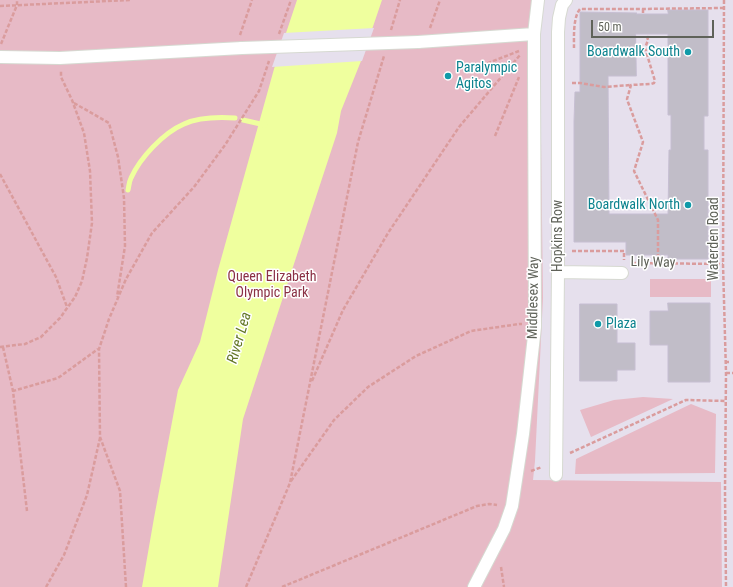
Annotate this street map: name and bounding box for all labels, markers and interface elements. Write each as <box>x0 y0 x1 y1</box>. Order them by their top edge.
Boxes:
scale bar <box>593 12 716 38</box>
text: 50 m <box>598 20 622 34</box>
place label: Boardwalk South <box>587 44 680 60</box>
marker: Boardwalk South <box>683 47 693 57</box>
place label: Paralympic Agitos <box>456 60 517 92</box>
marker: Paralympic Agitos <box>443 71 453 81</box>
place label: Boardwalk North <box>588 197 680 213</box>
street label: Waterden Road <box>706 197 722 281</box>
street label: Hopkins Row <box>550 200 566 272</box>
marker: Boardwalk North <box>683 200 693 210</box>
street label: Lily Way <box>630 254 676 272</box>
street label: Middlesex Way <box>525 257 543 339</box>
park label: Queen Elizabeth Olympic Park <box>228 269 316 302</box>
water label: River Lea <box>224 310 256 366</box>
place label: Plaza <box>606 316 637 332</box>
marker: Plaza <box>593 319 603 329</box>

